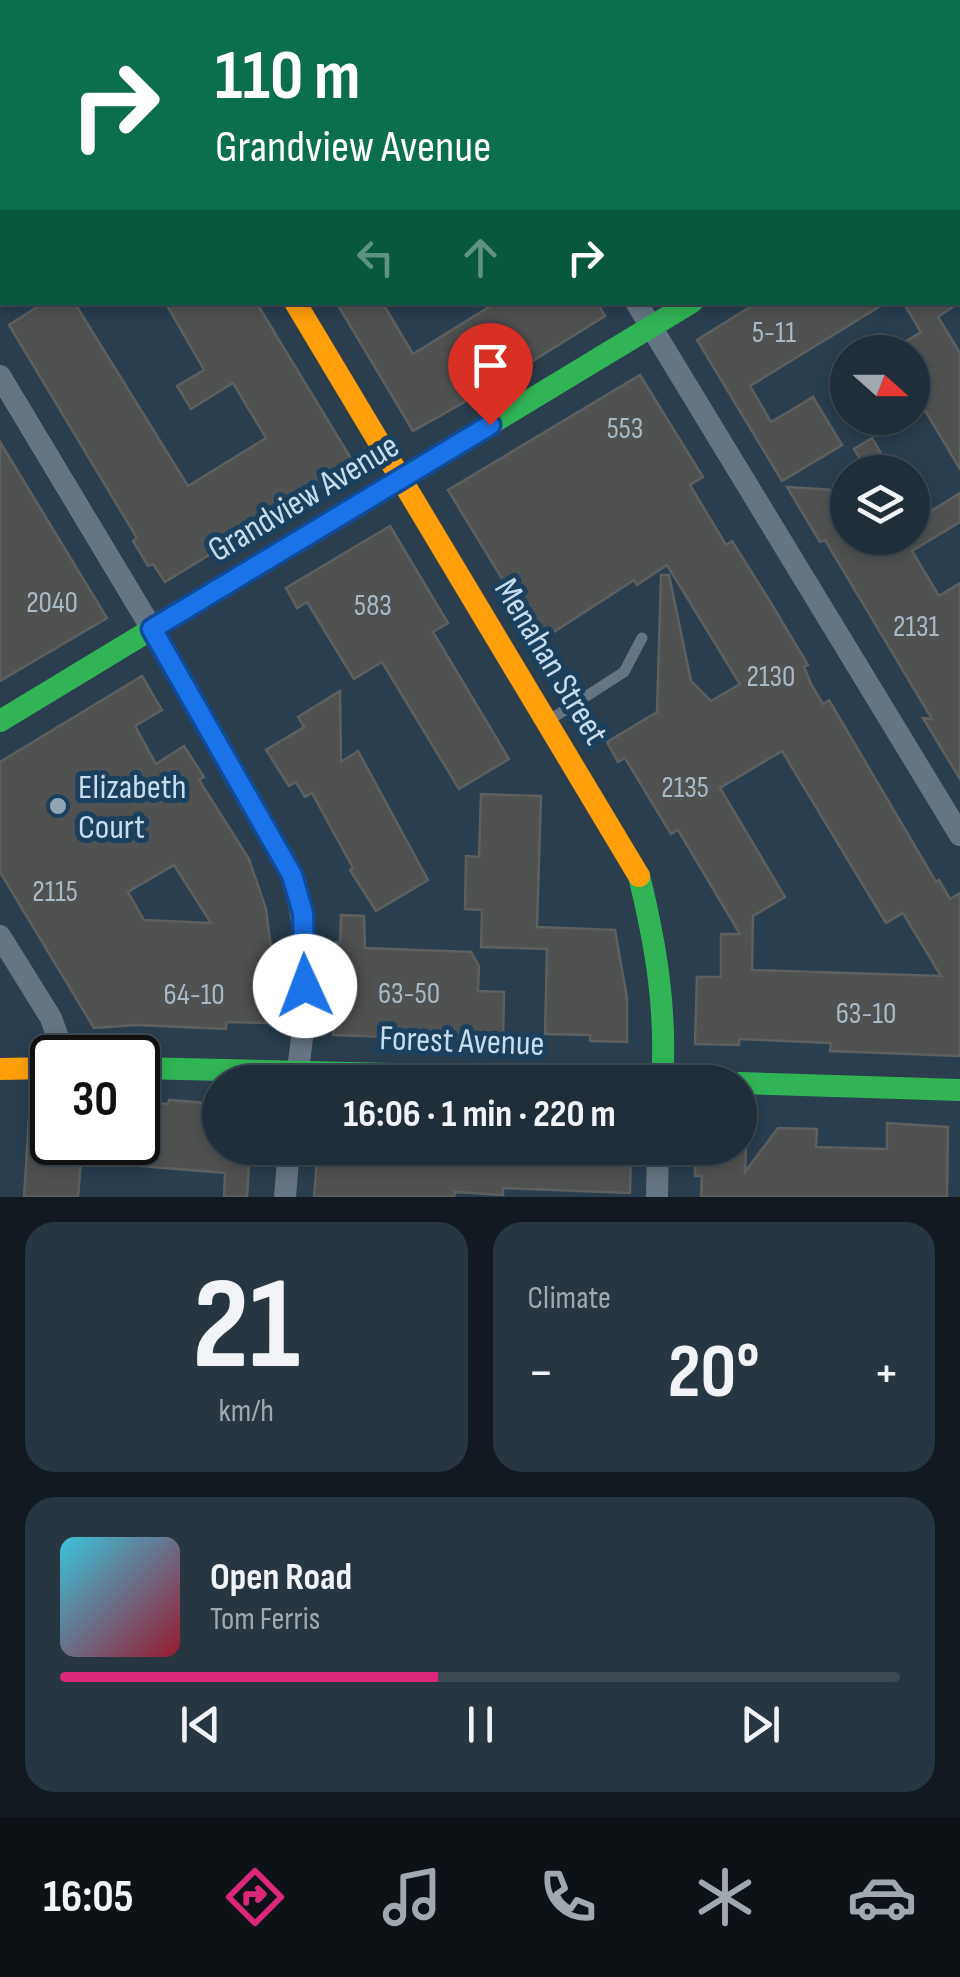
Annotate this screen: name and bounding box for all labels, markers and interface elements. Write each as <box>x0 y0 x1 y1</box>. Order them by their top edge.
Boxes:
text: 110 m <box>215 35 361 119</box>
icon: right <box>50 40 180 170</box>
text: Grandview Avenue <box>215 120 491 175</box>
icon: left <box>348 230 403 285</box>
icon: ahead <box>453 230 508 285</box>
icon: right <box>558 230 613 285</box>
house number: 5-11 <box>752 315 797 351</box>
pin <box>448 323 533 426</box>
north arrow <box>830 335 930 435</box>
map controls <box>830 335 930 555</box>
icon: arrive <box>463 338 518 393</box>
house number: 553 <box>607 411 643 447</box>
street label: Grandview Avenue <box>201 425 407 572</box>
button: layers <box>830 455 930 555</box>
street label: Menahan Street <box>484 571 617 753</box>
house number: 2040 <box>26 585 78 621</box>
house number: 583 <box>354 588 392 624</box>
house number: 2131 <box>893 609 940 645</box>
house number: 2130 <box>747 659 795 695</box>
place label: Elizabeth Court <box>78 766 186 849</box>
house number: 2135 <box>661 770 709 806</box>
marker: Elizabeth Court <box>47 795 69 817</box>
house number: 2115 <box>32 874 78 910</box>
position arrow <box>253 934 357 1038</box>
house number: 63-50 <box>378 976 440 1012</box>
house number: 64-10 <box>163 977 225 1013</box>
house number: 63-10 <box>836 996 896 1032</box>
street label: Forest Avenue <box>379 1017 545 1066</box>
speed limit sign: 30 <box>30 1035 160 1165</box>
text: 16:06 · 1 min · 220 m <box>343 1092 616 1137</box>
text: 21 <box>192 1249 300 1405</box>
text: Climate <box>528 1279 611 1318</box>
text: 20° <box>668 1328 760 1419</box>
text: − <box>528 1340 554 1407</box>
text: + <box>873 1340 900 1407</box>
text: km/h <box>219 1392 274 1431</box>
text: Open Road <box>210 1555 352 1600</box>
text: Tom Ferris <box>210 1600 320 1639</box>
icon: previous <box>173 1697 228 1752</box>
icon: pause <box>453 1697 508 1752</box>
icon: next <box>733 1697 788 1752</box>
icon: directions <box>220 1862 290 1932</box>
icon: music <box>377 1862 447 1932</box>
icon: phone <box>533 1862 603 1932</box>
icon: climate <box>690 1862 760 1932</box>
icon: car <box>847 1862 917 1932</box>
text: 16:05 <box>43 1870 133 1925</box>

